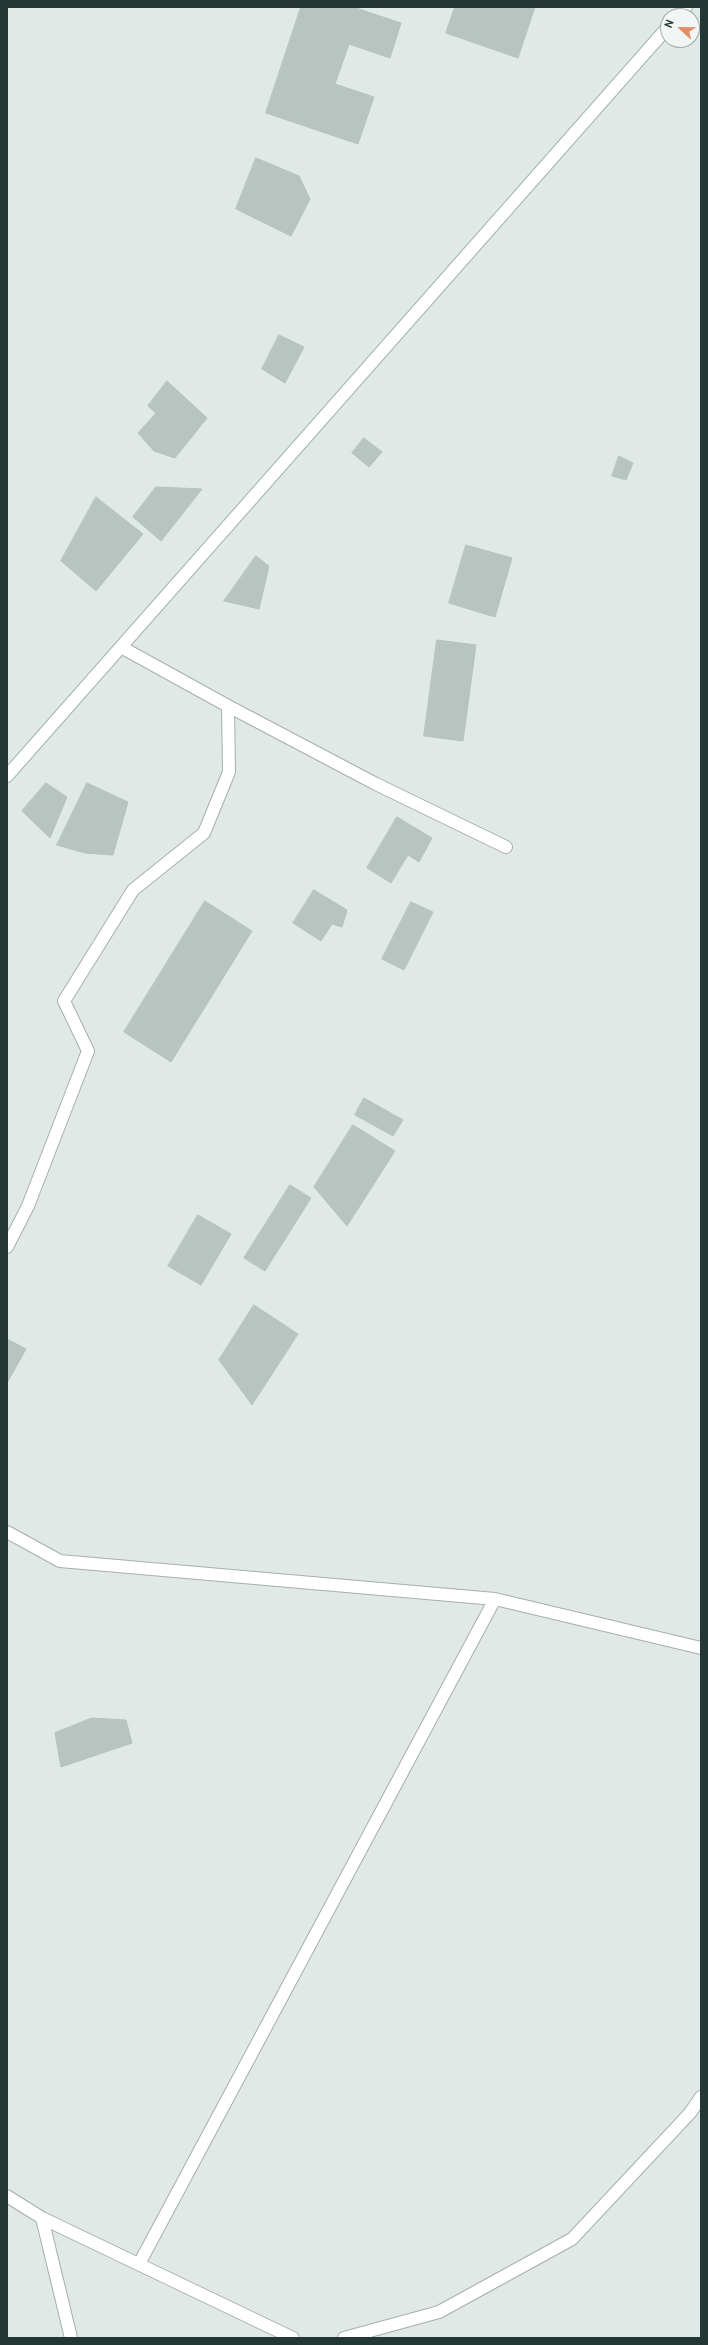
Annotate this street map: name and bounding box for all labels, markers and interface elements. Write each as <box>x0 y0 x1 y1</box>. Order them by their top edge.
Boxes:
north arrow <box>660 8 700 48</box>
text: N <box>662 18 678 30</box>

